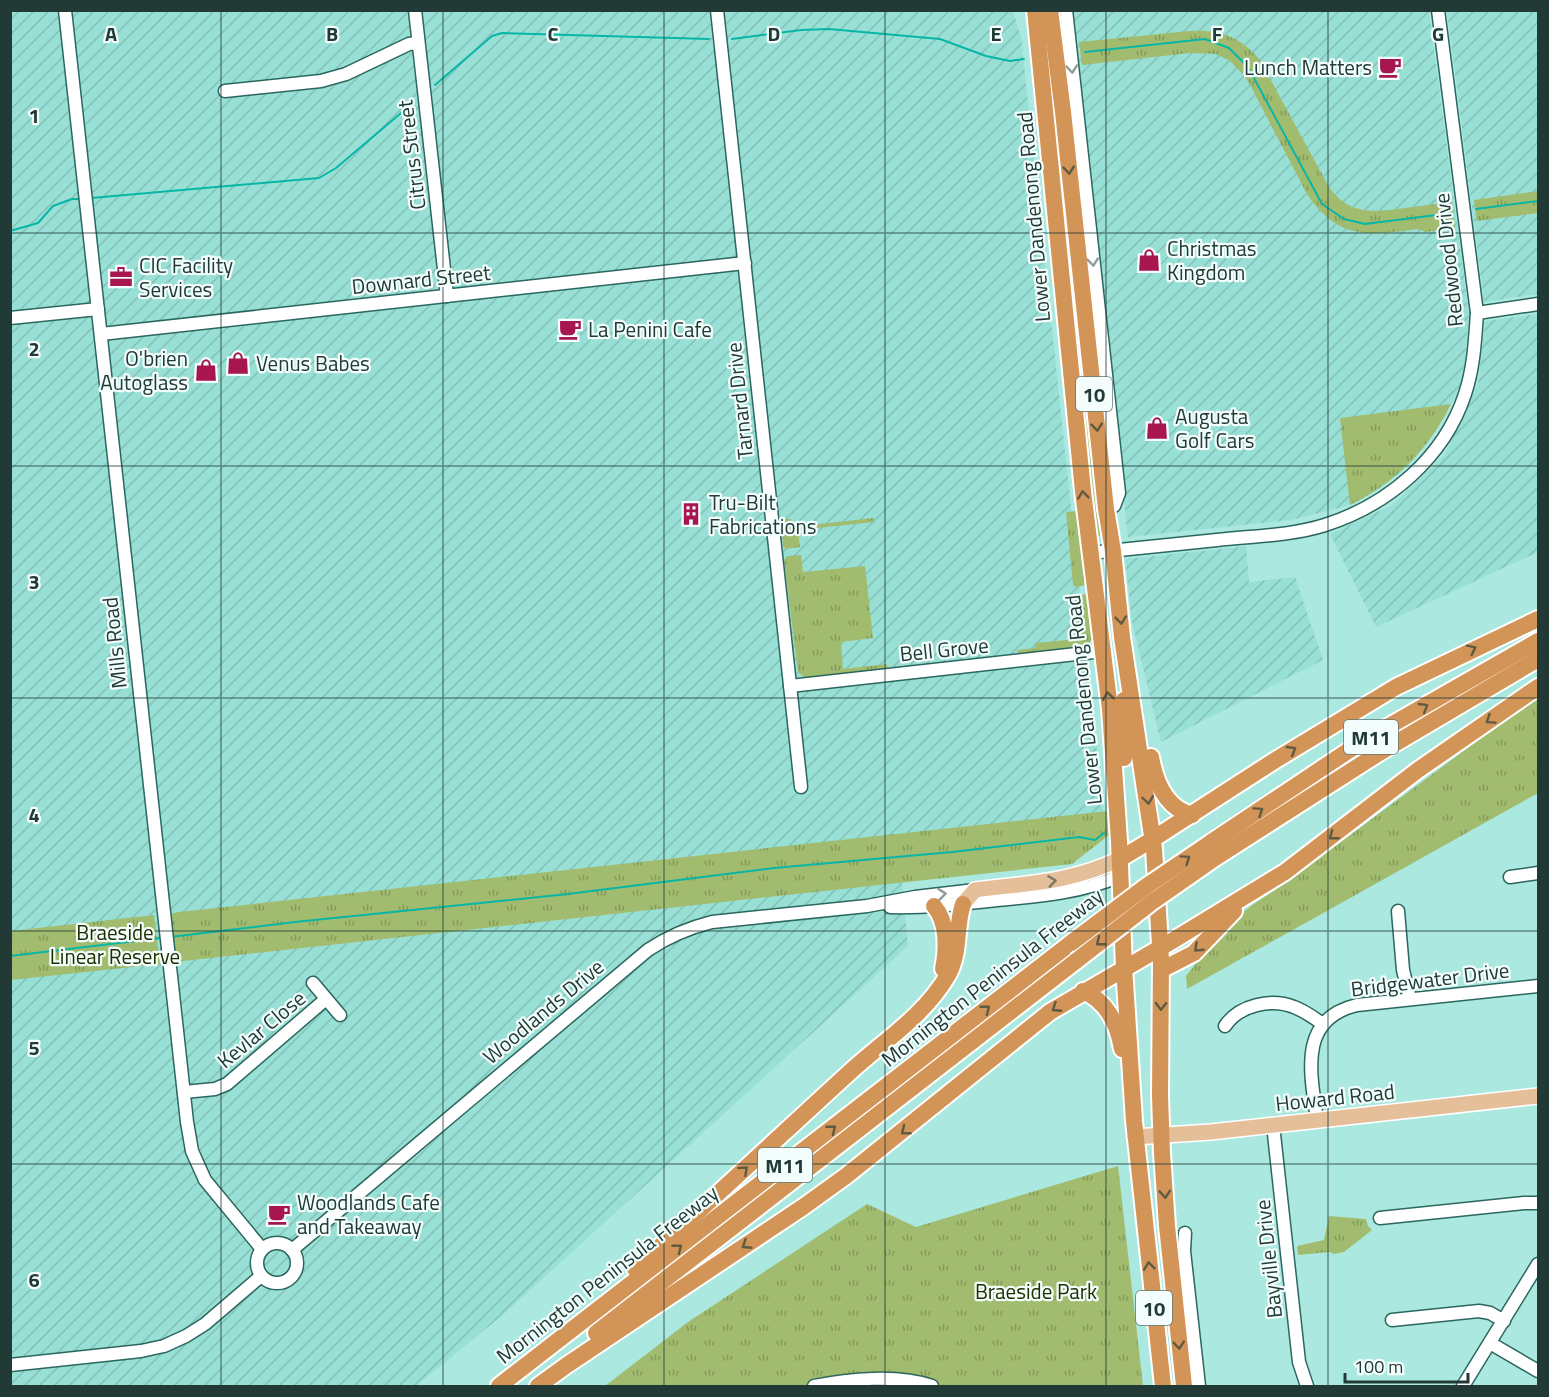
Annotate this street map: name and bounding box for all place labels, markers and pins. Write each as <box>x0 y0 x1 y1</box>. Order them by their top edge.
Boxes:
place label: Lunch Matters <box>1244 51 1372 83</box>
cafe icon: Lunch Matters <box>1377 54 1403 80</box>
place label: Christmas Kingdom <box>1167 232 1257 288</box>
shop icon: Christmas Kingdom <box>1136 247 1162 273</box>
place label: CIC Facility Services <box>139 249 233 305</box>
office icon: CIC Facility Services <box>108 264 134 290</box>
place label: La Penini Cafe <box>588 313 712 345</box>
cafe icon: La Penini Cafe <box>557 316 583 342</box>
place label: O'brien Autoglass <box>100 342 188 398</box>
place label: Venus Babes <box>256 347 370 379</box>
shop icon: Venus Babes <box>225 350 251 376</box>
shop icon: O'brien Autoglass <box>193 357 219 383</box>
place label: Augusta Golf Cars <box>1175 400 1254 456</box>
shop icon: Augusta Golf Cars <box>1144 415 1170 441</box>
place label: Tru-Bilt Fabrications <box>709 486 817 542</box>
building icon: Tru-Bilt Fabrications <box>678 501 704 527</box>
place label: Woodlands Cafe and Takeaway <box>297 1186 440 1242</box>
cafe icon: Woodlands Cafe and Takeaway <box>266 1201 292 1227</box>

